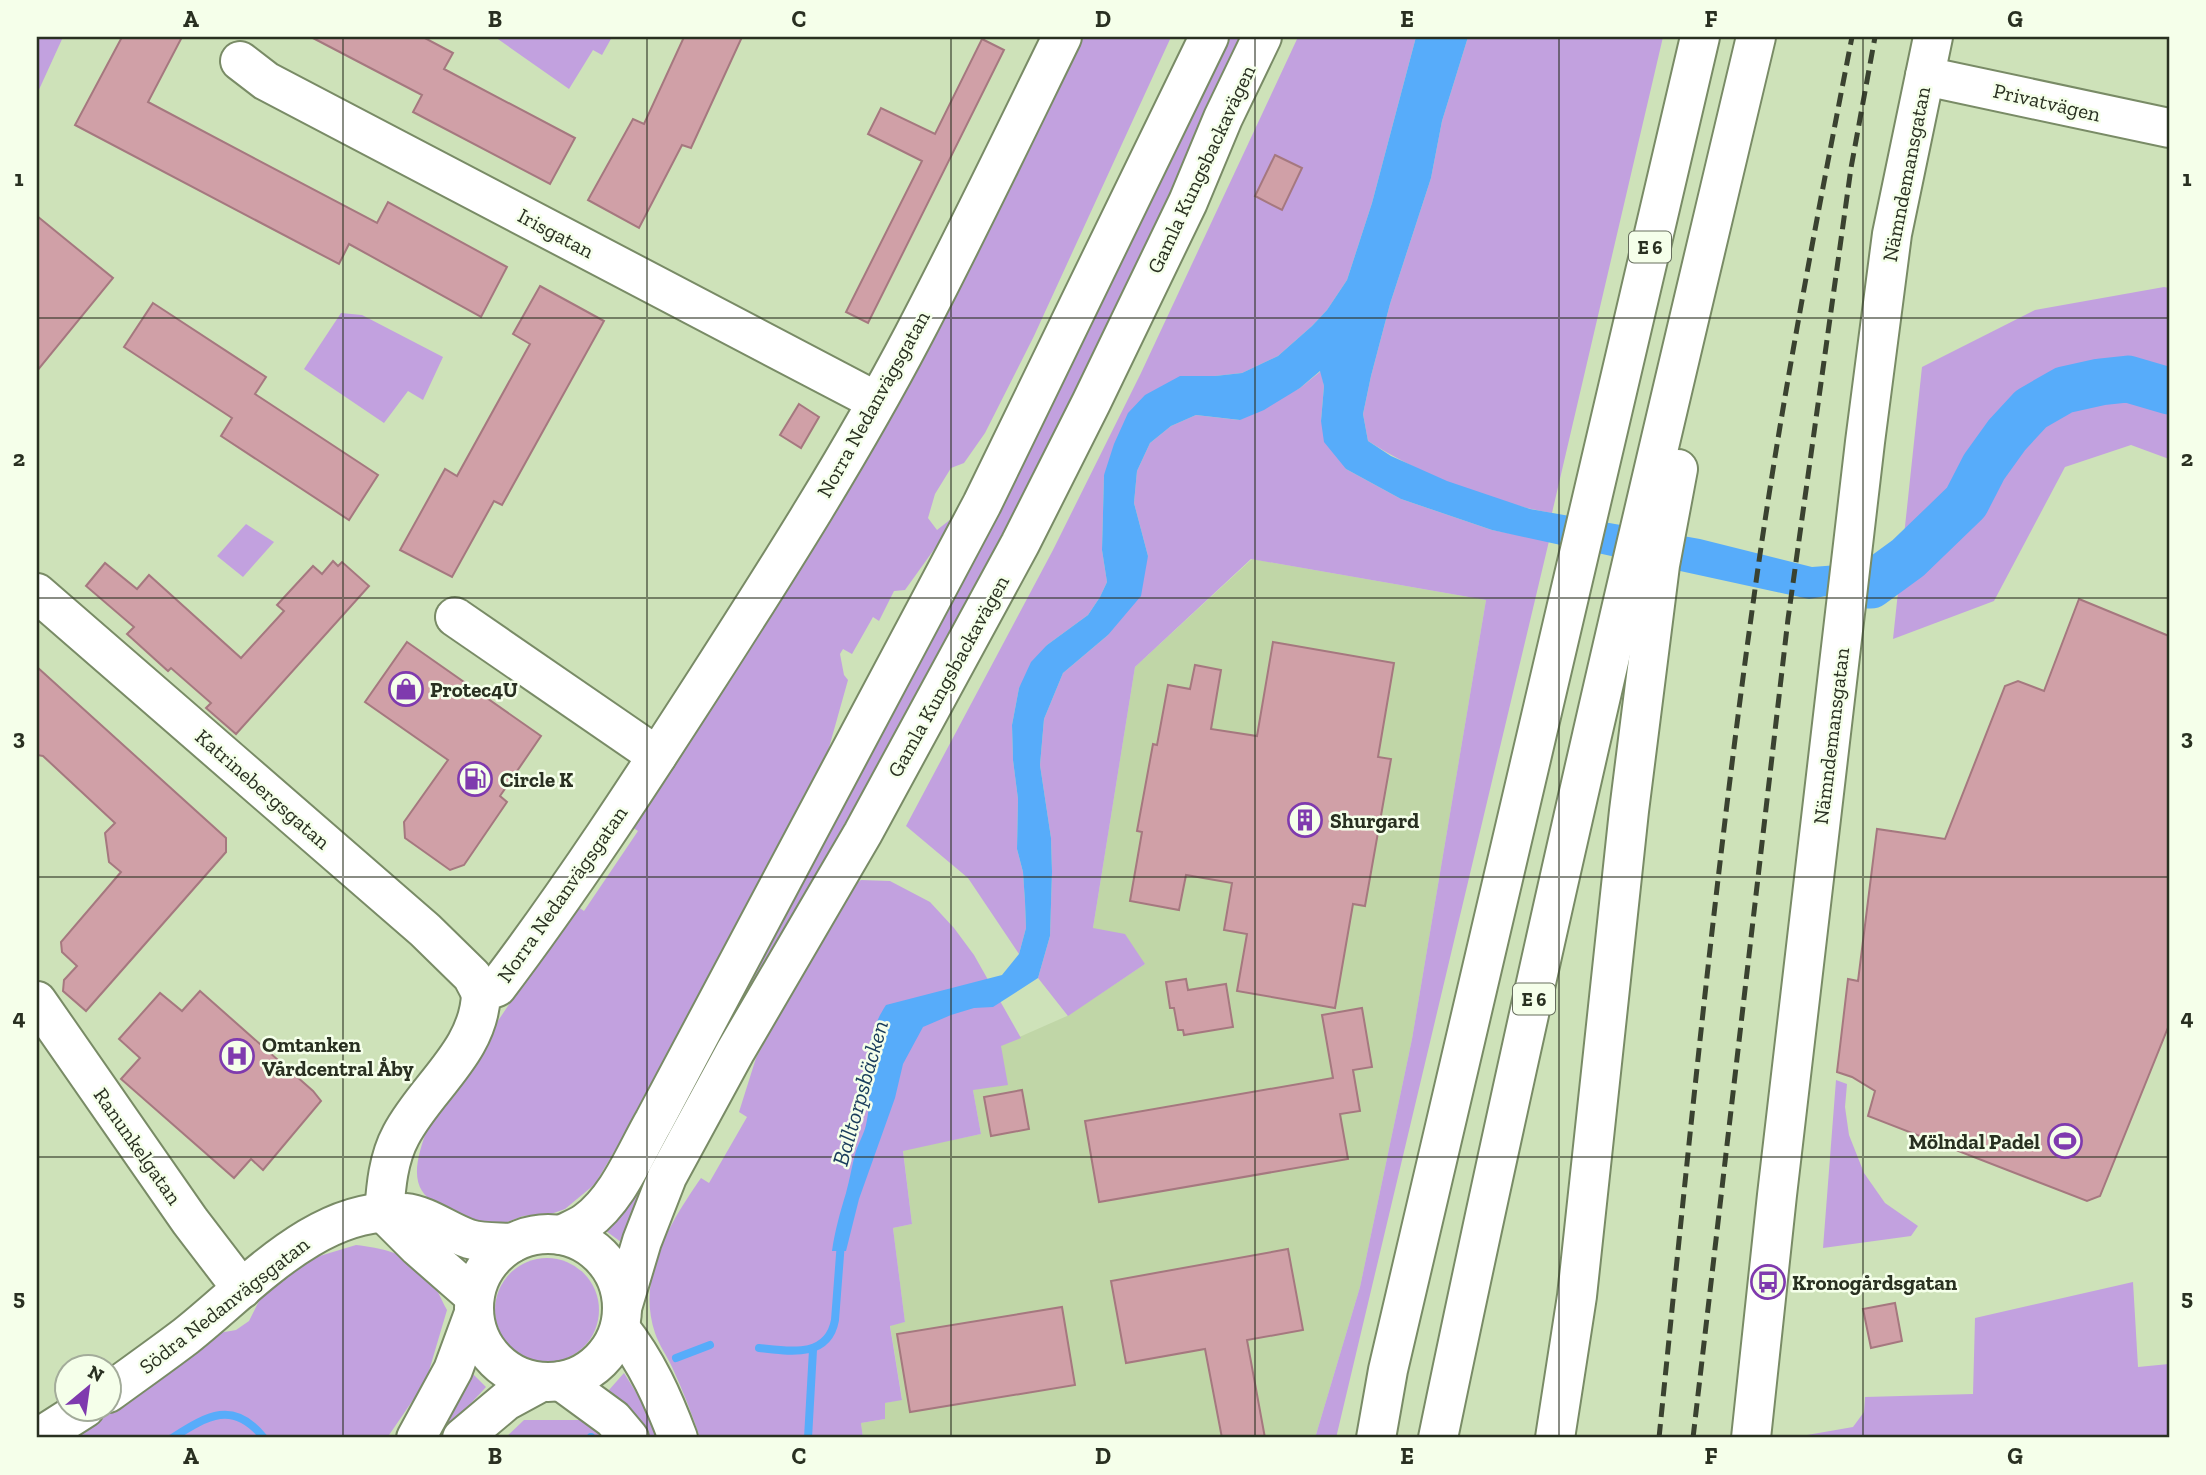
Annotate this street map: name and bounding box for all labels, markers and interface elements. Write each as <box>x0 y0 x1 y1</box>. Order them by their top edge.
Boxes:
text: A <box>183 5 199 33</box>
text: B <box>488 5 502 33</box>
text: C <box>792 5 806 33</box>
text: D <box>1095 5 1111 33</box>
text: E <box>1400 5 1414 33</box>
text: F <box>1704 5 1718 33</box>
text: G <box>2007 5 2023 33</box>
street label: Gamla Kungsbackavägen <box>1142 61 1260 277</box>
street label: Privatvägen <box>1991 78 2103 126</box>
street label: Nämndemansgatan <box>1877 84 1935 264</box>
text: 1 <box>14 164 24 192</box>
text: 1 <box>2182 164 2192 192</box>
street label: Irisgatan <box>514 203 598 263</box>
road number: E 6 <box>1629 232 1671 262</box>
street label: Norra Nedanvägsgatan <box>811 306 935 502</box>
text: 2 <box>13 444 25 472</box>
text: 2 <box>2181 444 2193 472</box>
street label: Gamla Kungsbackavägen <box>882 571 1014 781</box>
street label: Nämndemansgatan <box>1808 646 1854 826</box>
shop icon: Protec4U <box>387 670 425 708</box>
place label: Protec4U <box>430 677 518 702</box>
text: 3 <box>13 723 25 751</box>
text: 3 <box>2181 723 2193 751</box>
street label: Katrinebergsgatan <box>191 724 335 854</box>
fuel station icon: Circle K <box>456 760 494 798</box>
place label: Circle K <box>500 767 573 792</box>
street label: Norra Nedanvägsgatan <box>492 801 632 987</box>
building icon: Shurgard <box>1286 801 1324 839</box>
place label: Shurgard <box>1330 808 1419 833</box>
road number: E 6 <box>1513 984 1555 1015</box>
text: 4 <box>12 1003 26 1031</box>
text: 4 <box>2180 1003 2194 1031</box>
water label: Balltorpsbäcken <box>826 1017 894 1169</box>
place label: Omtanken Vårdcentral Åby <box>262 1032 414 1081</box>
hospital icon: Omtanken Vårdcentral Åby <box>218 1037 256 1075</box>
street label: Ranunkelgatan <box>89 1083 187 1209</box>
sports icon: Mölndal Padel <box>2046 1122 2084 1160</box>
place label: Mölndal Padel <box>1908 1129 2040 1154</box>
street label: Södra Nedanvägsgatan <box>134 1231 314 1379</box>
bus stop icon: Kronogårdsgatan <box>1749 1263 1787 1301</box>
place label: Kronogårdsgatan <box>1792 1270 1958 1295</box>
text: 5 <box>13 1283 25 1311</box>
text: 5 <box>2181 1283 2193 1311</box>
north arrow <box>52 1352 122 1422</box>
text: N <box>84 1360 108 1387</box>
text: A <box>183 1442 199 1470</box>
text: B <box>488 1442 502 1470</box>
text: C <box>792 1442 806 1470</box>
text: D <box>1095 1442 1111 1470</box>
text: E <box>1400 1442 1414 1470</box>
text: F <box>1704 1442 1718 1470</box>
text: G <box>2007 1442 2023 1470</box>

